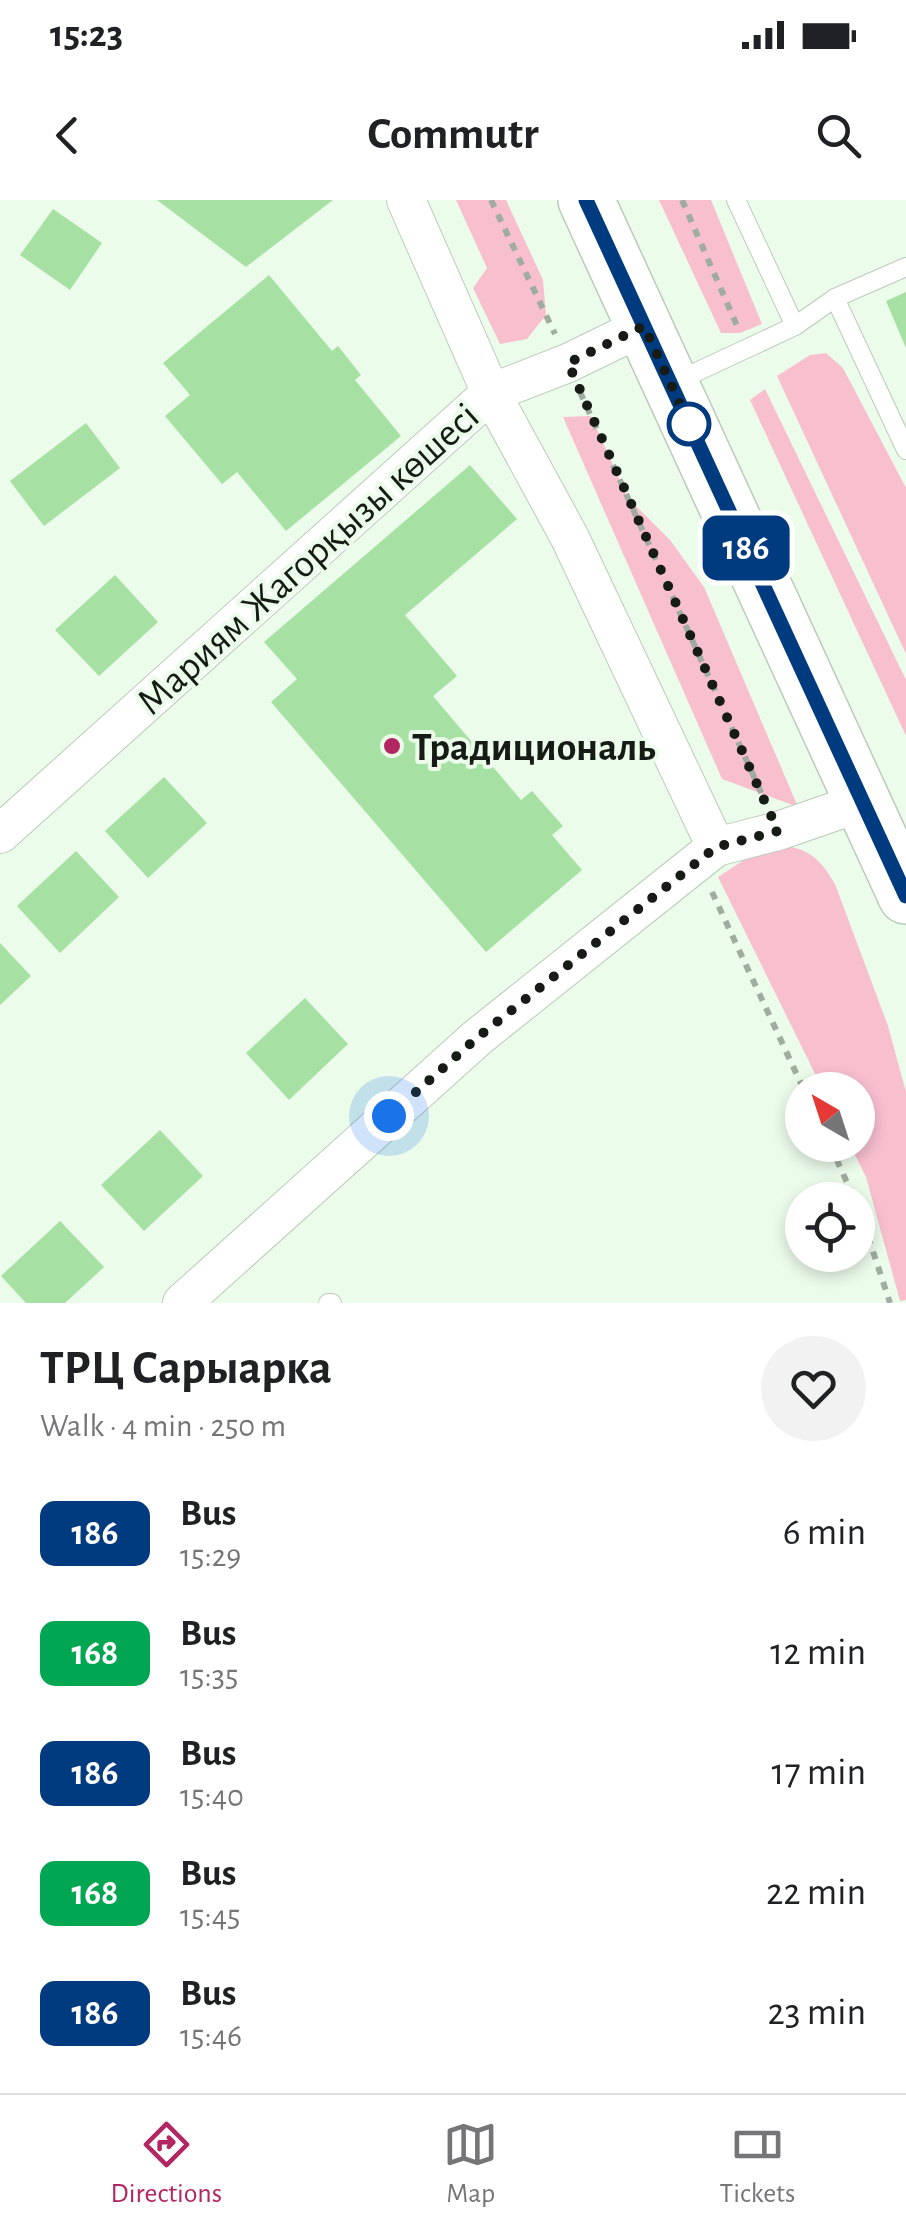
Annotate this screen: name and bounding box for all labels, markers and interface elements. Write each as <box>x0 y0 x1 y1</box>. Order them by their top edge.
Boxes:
text: 15:23 <box>50 16 123 54</box>
icon: back <box>40 108 95 163</box>
icon: search <box>811 108 866 163</box>
text: Commutr <box>367 112 539 157</box>
street label: Мариям Жагорқызы көшесі <box>130 396 487 723</box>
unlabelled marker <box>668 403 710 445</box>
line badge: 186 <box>688 516 804 580</box>
text: 186 <box>723 531 769 566</box>
place label: Традициональ <box>412 728 656 768</box>
marker: Традициональ <box>381 735 403 757</box>
north arrow <box>785 1072 875 1162</box>
map controls <box>785 1072 875 1272</box>
your location <box>364 1091 414 1141</box>
button: locate <box>785 1182 875 1272</box>
button: heart <box>761 1336 866 1441</box>
text: ТРЦ Сарыарка <box>40 1345 332 1393</box>
text: Walk · 4 min · 250 m <box>40 1410 286 1442</box>
text: Bus <box>180 1495 236 1533</box>
text: 6 min <box>783 1514 866 1552</box>
text: 186 <box>72 1516 118 1551</box>
text: 15:29 <box>180 1540 241 1572</box>
text: Bus <box>180 1615 236 1653</box>
text: 12 min <box>770 1634 866 1672</box>
text: 168 <box>72 1636 118 1671</box>
text: 15:35 <box>180 1660 238 1692</box>
text: Bus <box>180 1735 236 1773</box>
text: 17 min <box>772 1754 866 1792</box>
text: 186 <box>72 1756 118 1791</box>
text: 15:40 <box>180 1780 244 1812</box>
text: Bus <box>180 1855 236 1893</box>
text: 22 min <box>766 1874 866 1912</box>
text: 168 <box>72 1876 118 1911</box>
text: 15:45 <box>180 1900 240 1932</box>
text: Bus <box>180 1975 236 2013</box>
text: 23 min <box>768 1994 866 2032</box>
text: 186 <box>72 1996 118 2031</box>
text: 15:46 <box>180 2020 242 2052</box>
tab: Directions <box>111 2117 222 2211</box>
tab: Map <box>443 2117 498 2211</box>
tab: Tickets <box>720 2117 795 2211</box>

